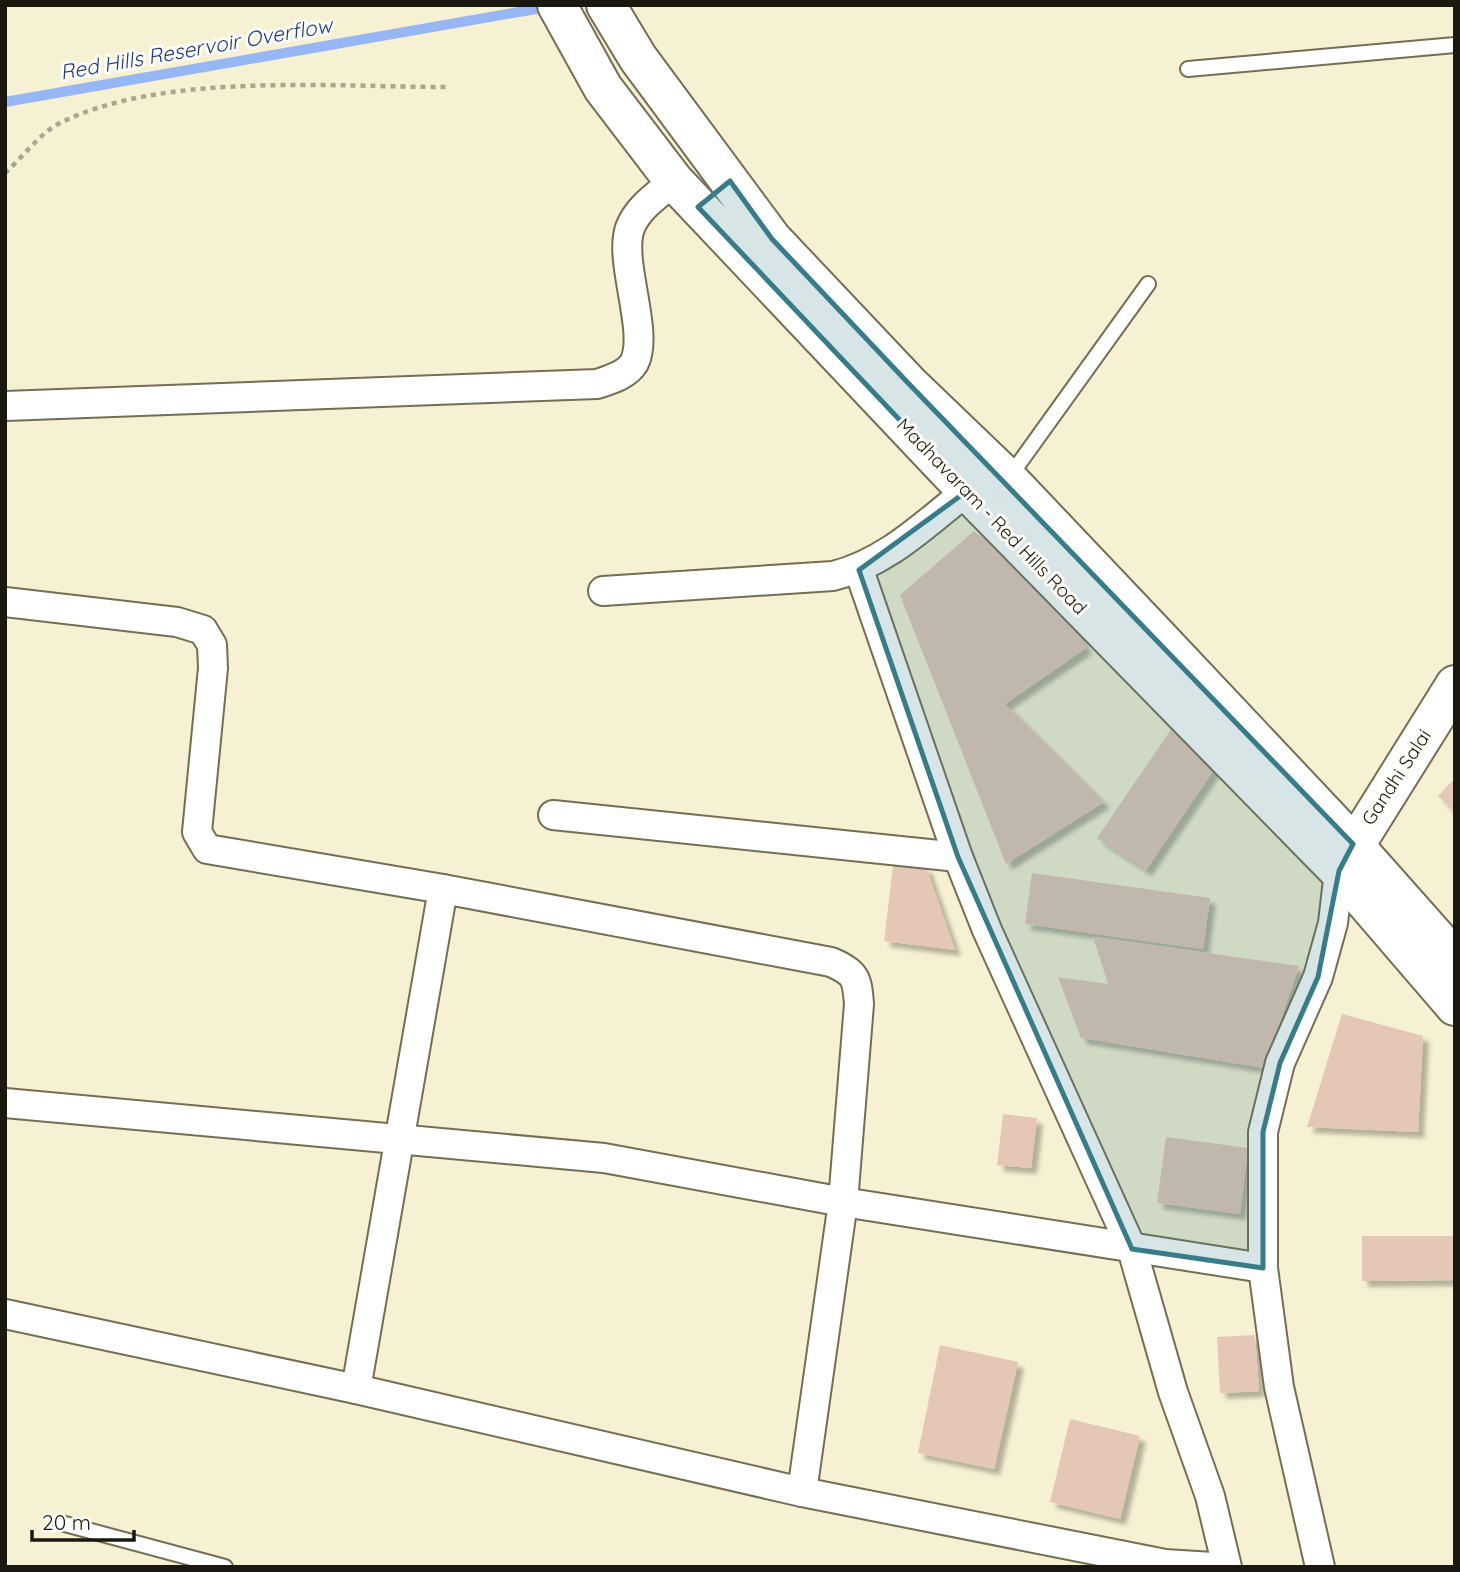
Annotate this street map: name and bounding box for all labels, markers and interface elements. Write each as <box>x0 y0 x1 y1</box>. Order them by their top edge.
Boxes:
water label: Red Hills Reservoir Overflow <box>58 11 336 85</box>
street label: Madhavaram - Red Hills Road <box>892 413 1092 619</box>
street label: Gandhi Salai <box>1356 724 1436 830</box>
scale bar <box>32 1498 133 1542</box>
text: 20 m <box>42 1509 91 1535</box>

